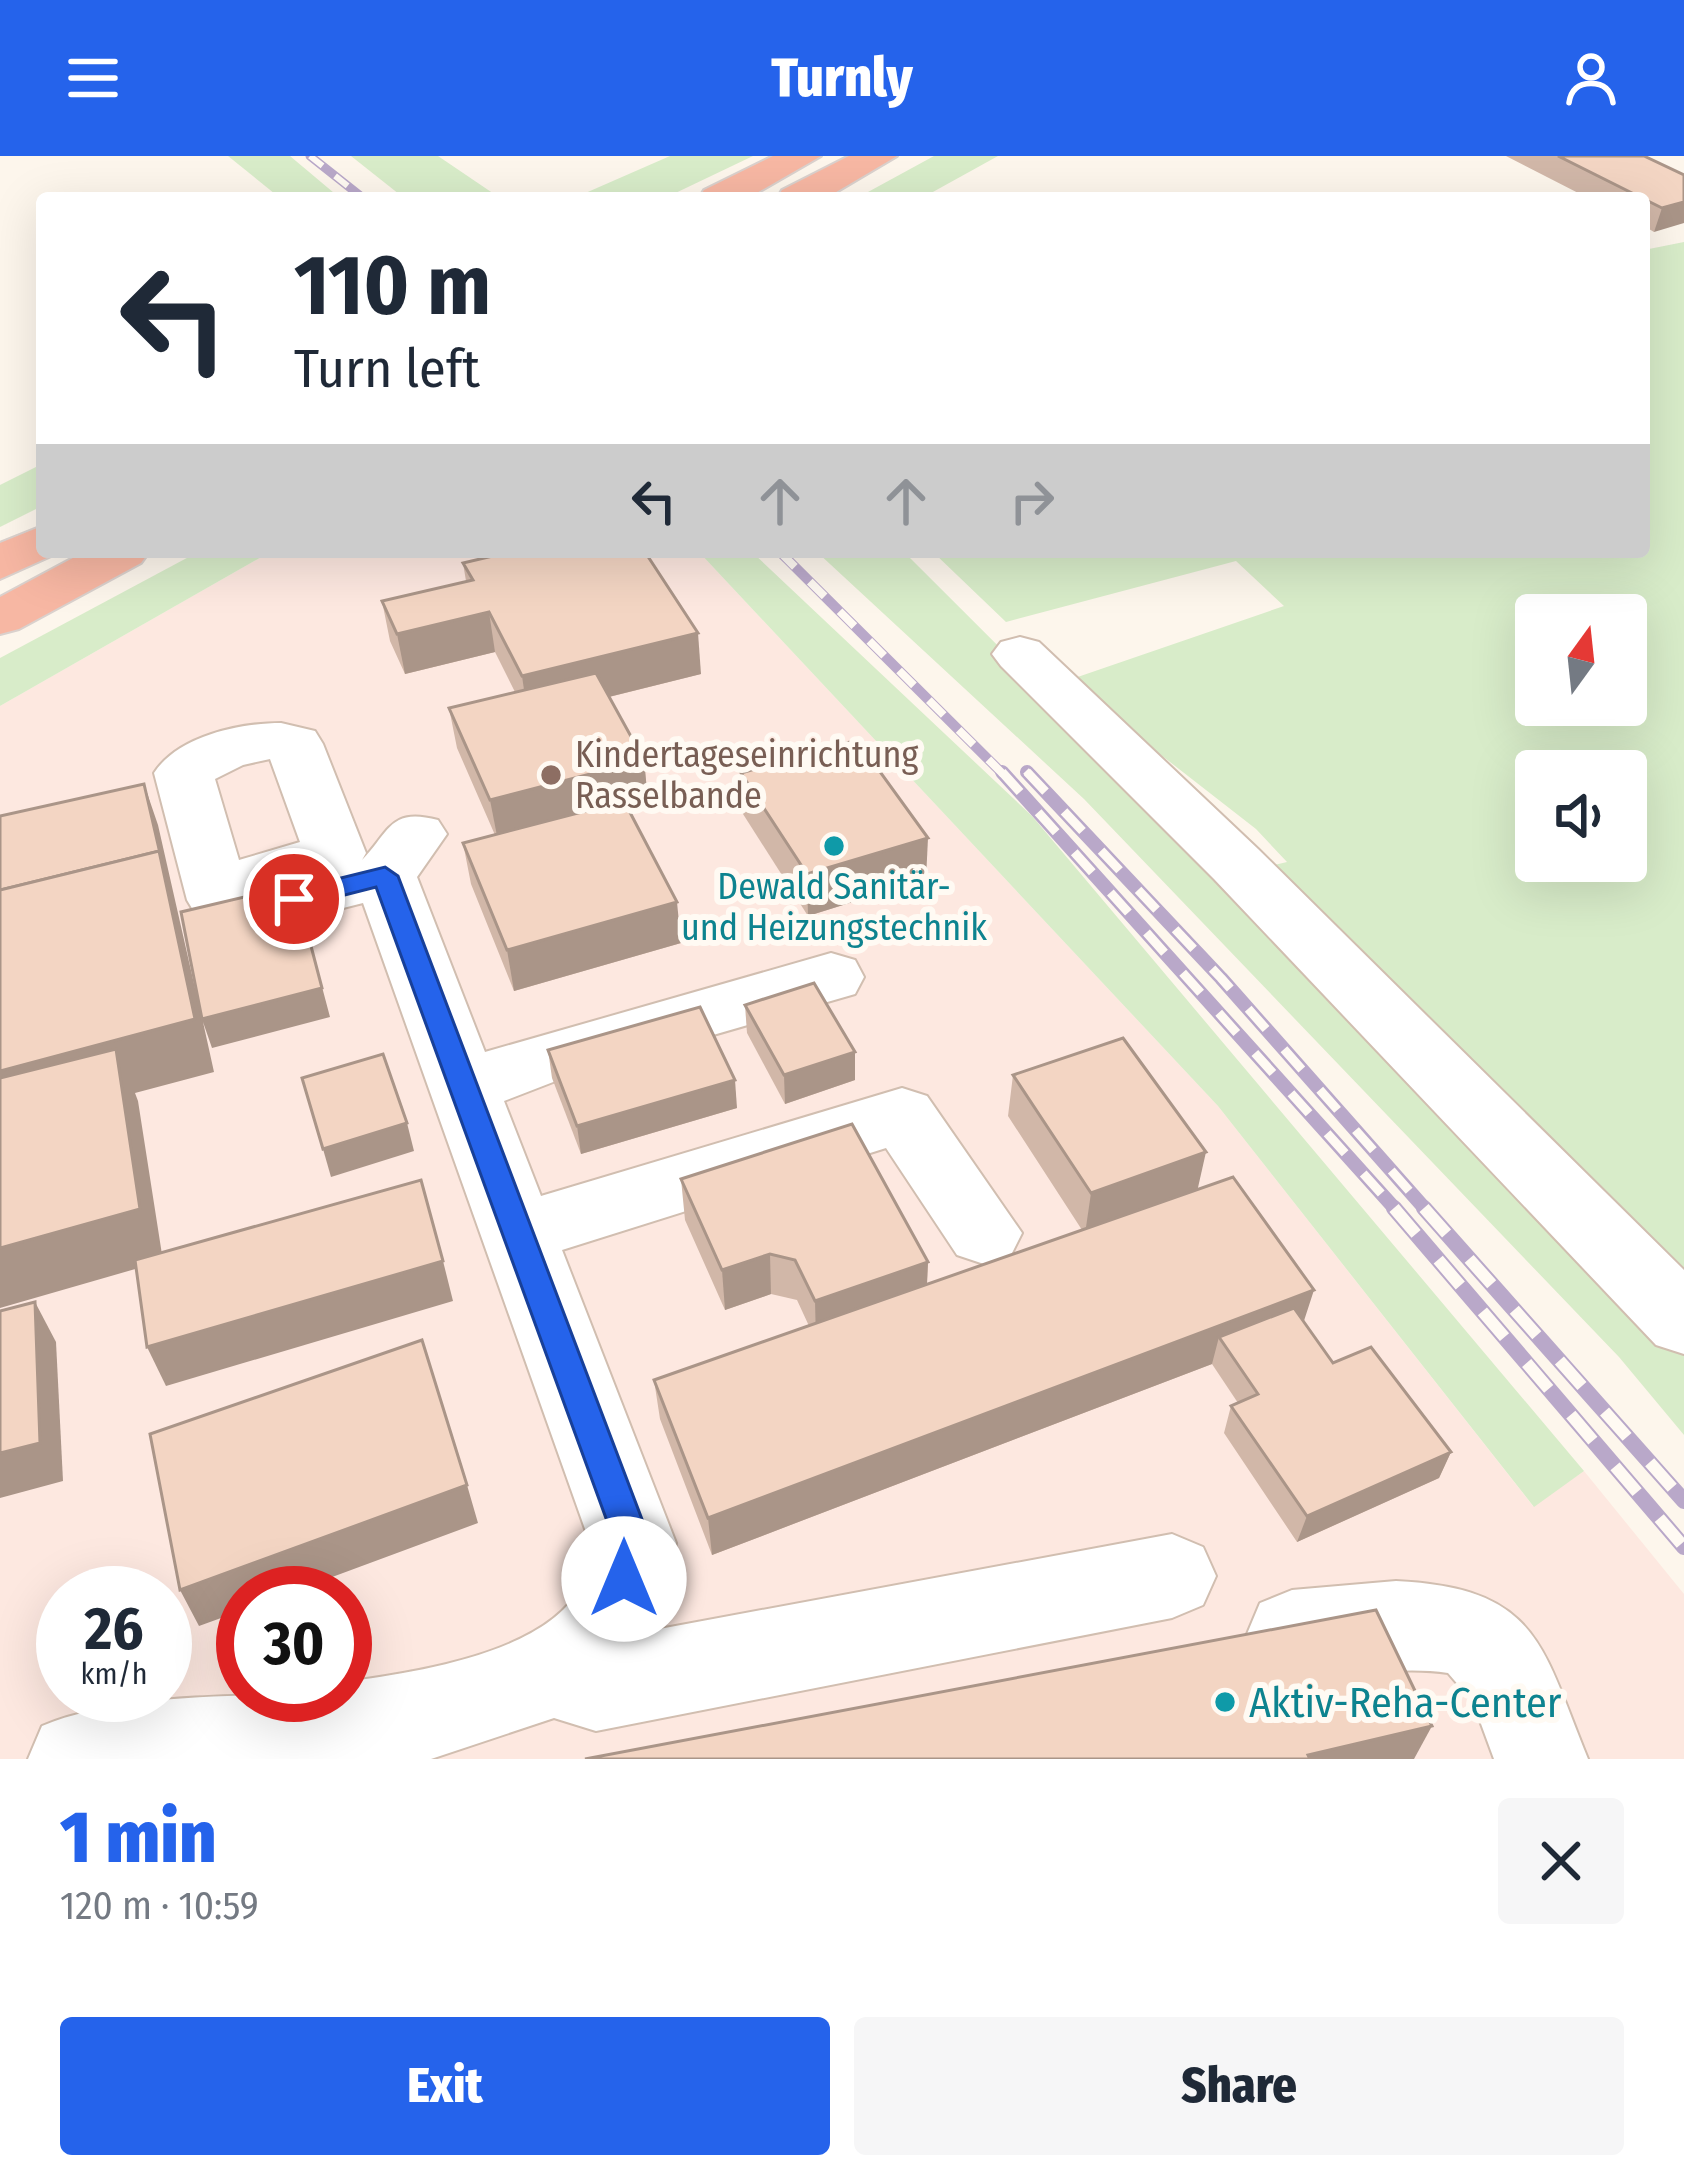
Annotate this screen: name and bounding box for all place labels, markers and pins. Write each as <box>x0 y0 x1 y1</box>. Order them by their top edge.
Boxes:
place label: Kindertageseinrichtung Rasselbande <box>575 733 918 818</box>
marker: Kindertageseinrichtung Rasselbande <box>538 762 564 788</box>
marker: Dewald Sanitär- und Heizungstechnik <box>821 833 847 859</box>
pin <box>243 848 345 950</box>
place label: Dewald Sanitär- und Heizungstechnik <box>681 865 987 950</box>
place label: Aktiv-Reha-Center <box>1249 1678 1562 1728</box>
marker: Aktiv-Reha-Center <box>1212 1689 1238 1715</box>

